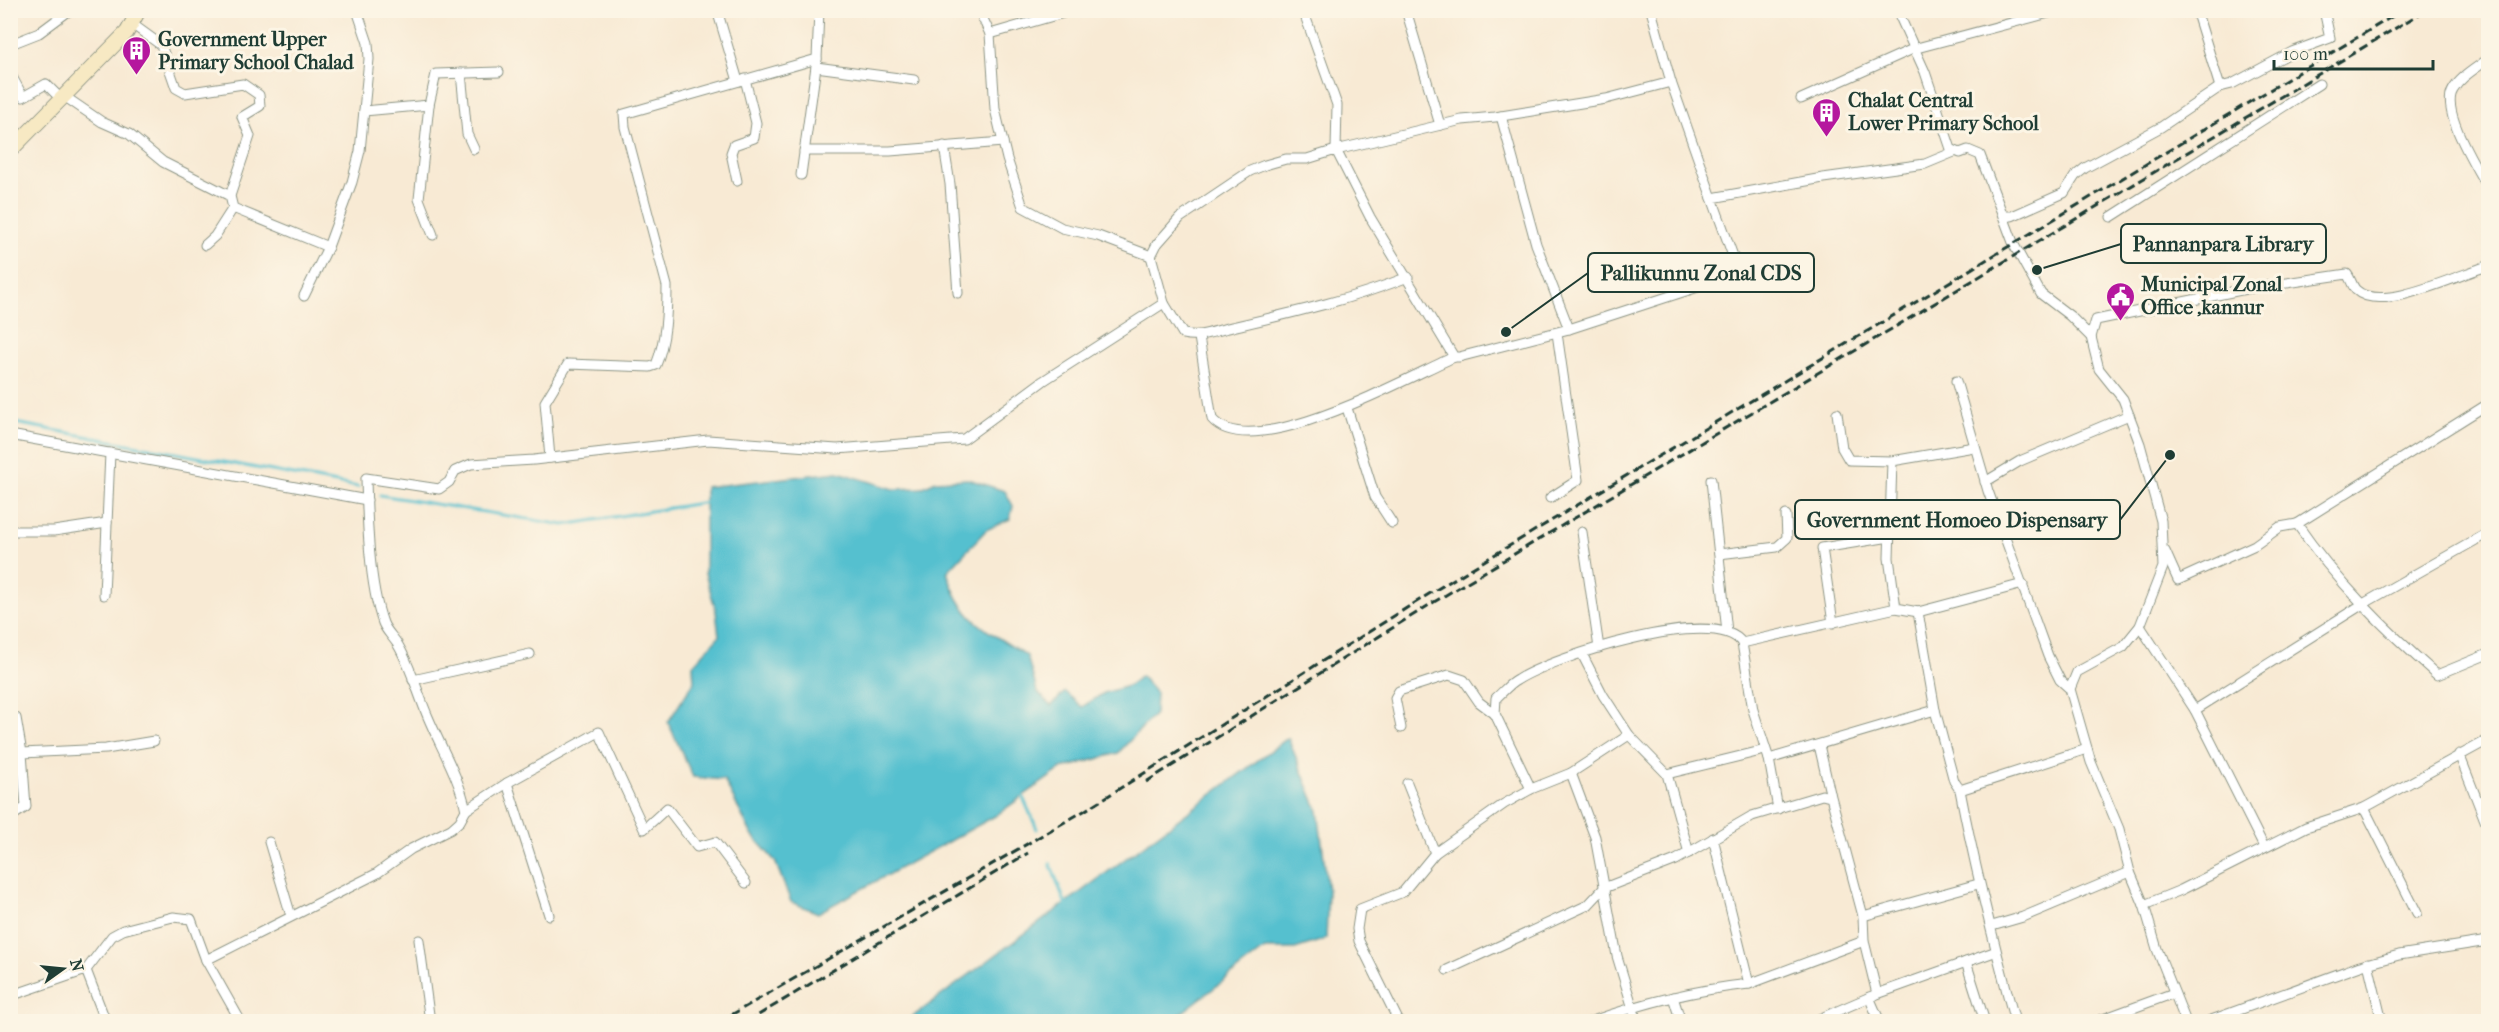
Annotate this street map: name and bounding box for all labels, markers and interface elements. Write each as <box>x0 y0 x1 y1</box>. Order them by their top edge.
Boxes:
place label: Government Upper Primary School Chalad <box>158 28 355 74</box>
scale bar <box>2274 33 2433 71</box>
building icon: Government Upper Primary School Chalad <box>121 34 153 76</box>
text: 100 m <box>2283 44 2328 65</box>
place label: Chalat Central Lower Primary School <box>1848 89 2039 135</box>
building icon: Chalat Central Lower Primary School <box>1811 96 1843 138</box>
callout: Pannanpara Library <box>2121 224 2326 263</box>
text: Pannanpara Library <box>2132 232 2315 256</box>
callout: Pallikunnu Zonal CDS <box>1588 253 1814 292</box>
text: Pallikunnu Zonal CDS <box>1600 261 1802 285</box>
place label: Municipal Zonal Office ,kannur <box>2140 273 2283 319</box>
public building icon: Municipal Zonal Office ,kannur <box>2104 280 2136 322</box>
callout: Government Homoeo Dispensary <box>1795 500 2120 539</box>
text: Government Homoeo Dispensary <box>1807 508 2109 532</box>
north arrow <box>33 939 93 999</box>
text: N <box>66 957 88 974</box>

